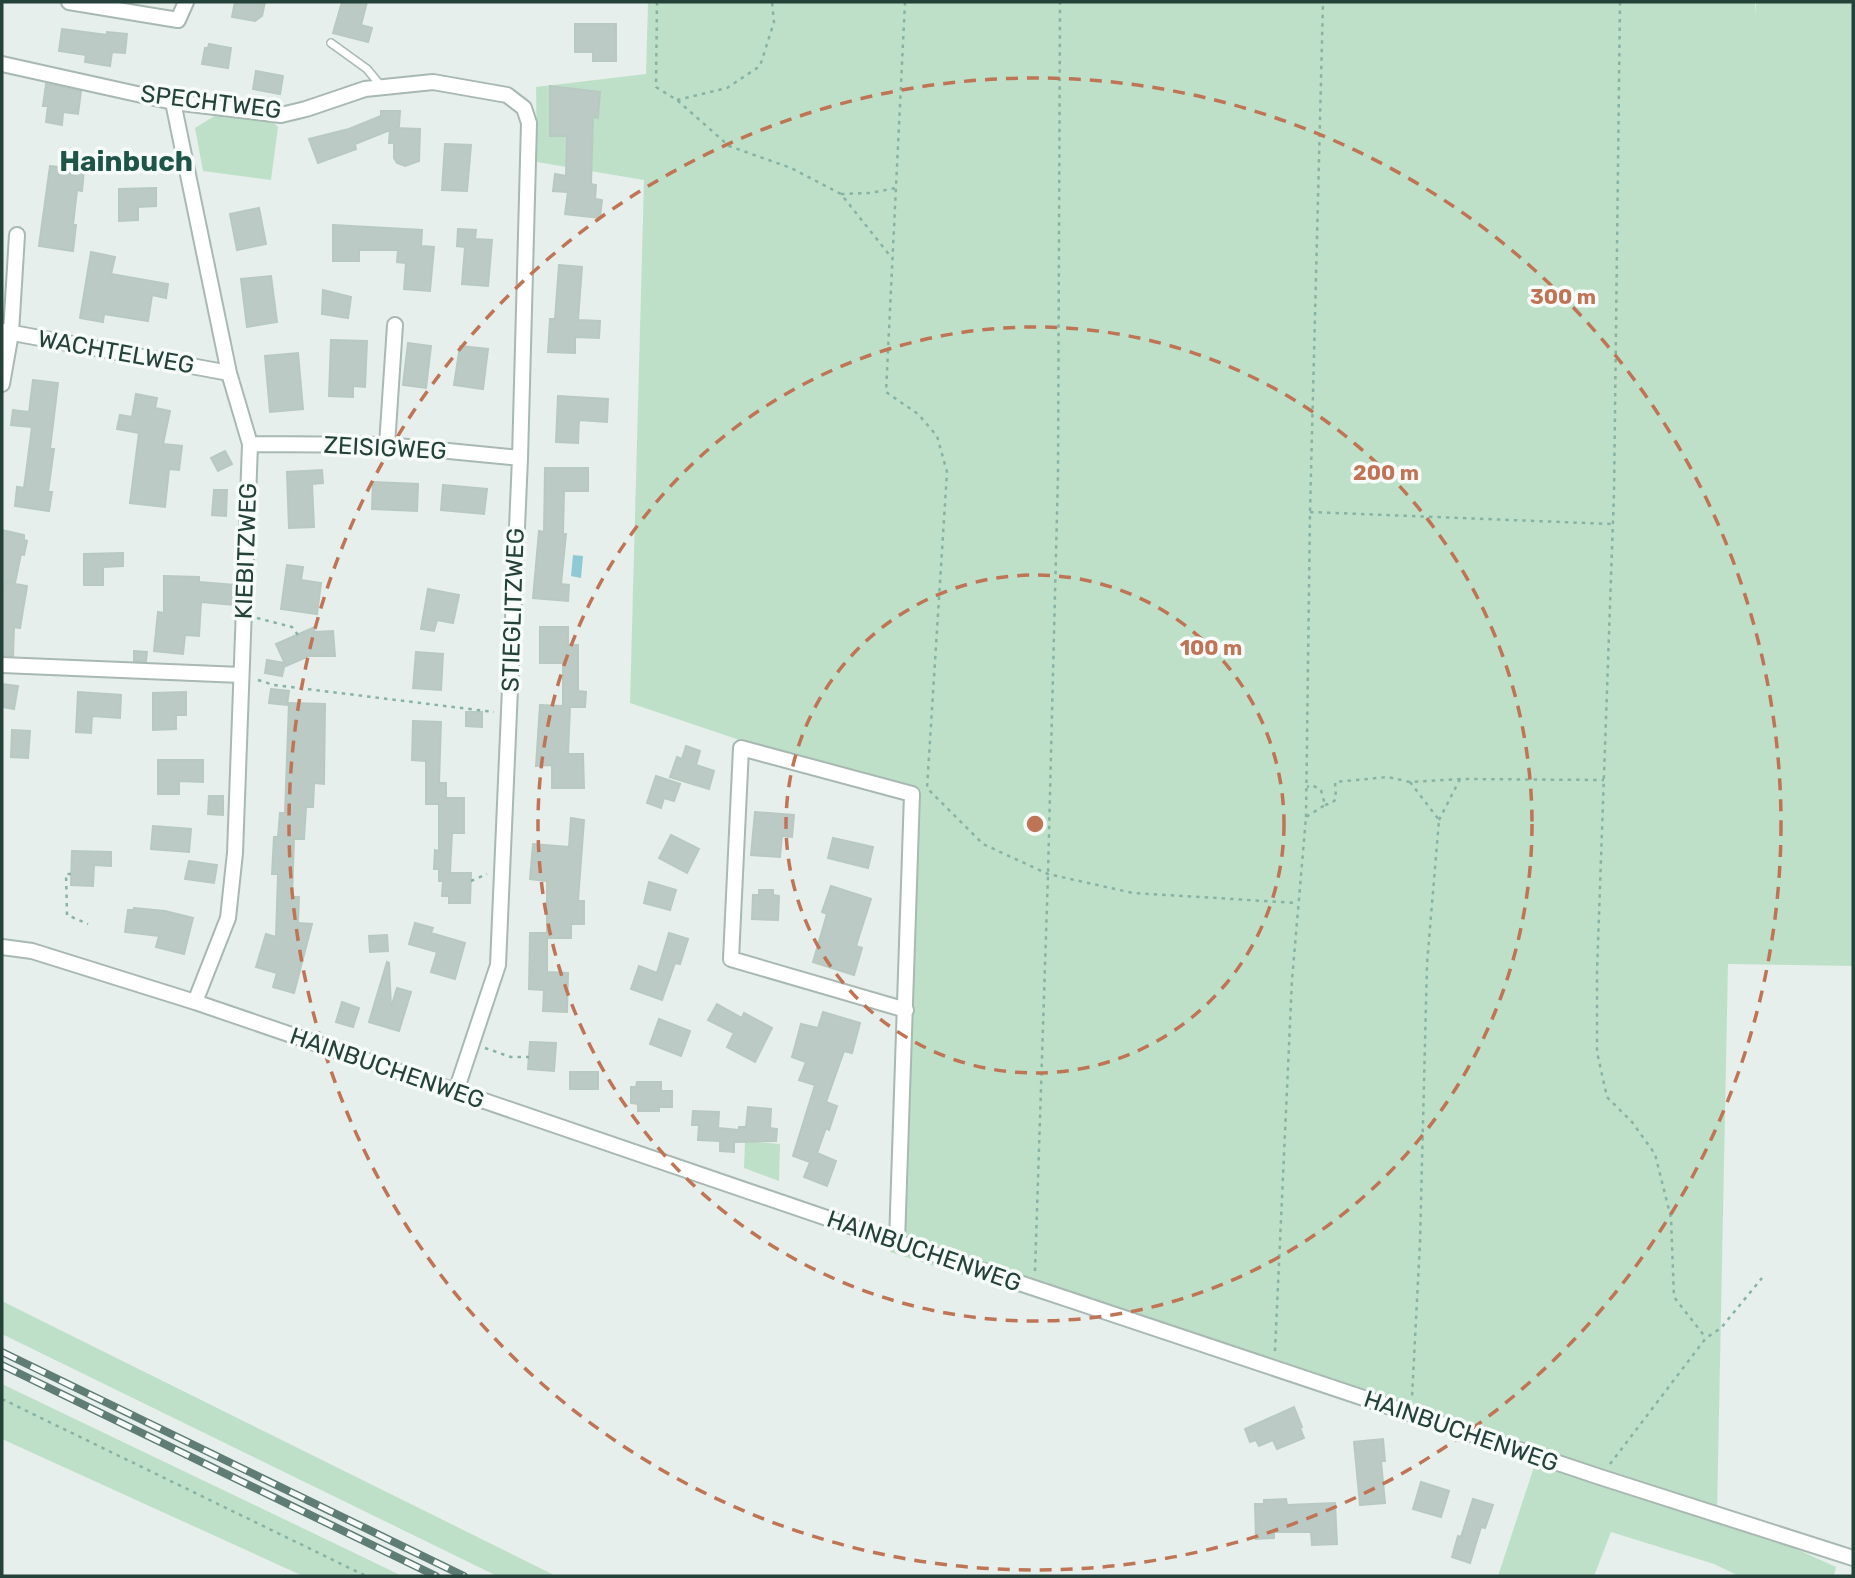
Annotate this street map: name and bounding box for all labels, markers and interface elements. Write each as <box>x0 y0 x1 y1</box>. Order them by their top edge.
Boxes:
street label: SPECHTWEG <box>139 79 283 125</box>
district label: Hainbuch <box>59 145 193 178</box>
text: 300 m <box>1530 284 1596 309</box>
street label: WACHTELWEG <box>36 324 196 380</box>
street label: ZEISIGWEG <box>323 431 447 465</box>
text: 200 m <box>1353 460 1419 485</box>
street label: KIEBITZWEG <box>230 482 262 620</box>
street label: STIEGLITZWEG <box>496 527 530 693</box>
text: 100 m <box>1180 635 1242 660</box>
centre of rings <box>1023 812 1047 836</box>
street label: HAINBUCHENWEG <box>286 1022 488 1114</box>
street label: HAINBUCHENWEG <box>823 1205 1025 1297</box>
street label: HAINBUCHENWEG <box>1360 1385 1562 1477</box>

